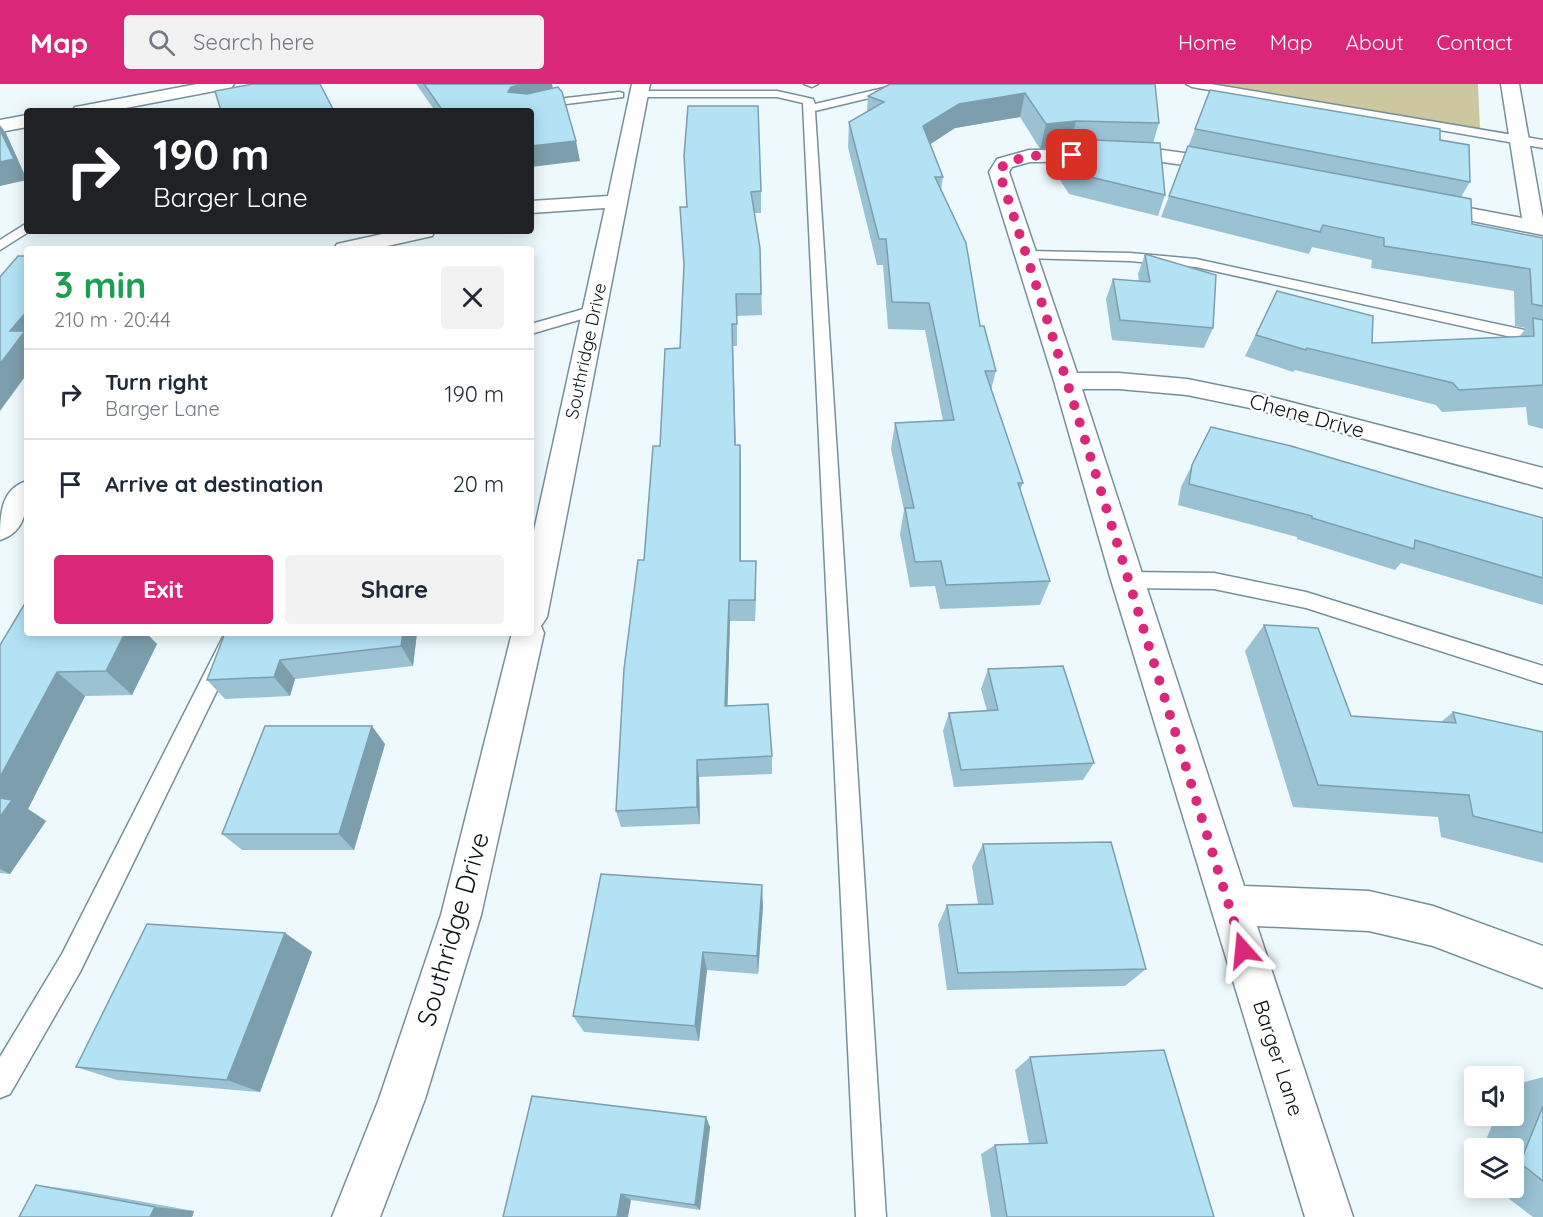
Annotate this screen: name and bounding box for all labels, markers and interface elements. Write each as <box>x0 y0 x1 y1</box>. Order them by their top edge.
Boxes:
search box <box>124 15 544 69</box>
text: Map <box>30 25 88 60</box>
icon: search <box>145 26 178 59</box>
text: Search here <box>193 28 315 56</box>
text: Home <box>1178 29 1237 55</box>
text: Map <box>1270 29 1313 55</box>
text: About <box>1346 29 1404 55</box>
text: Contact <box>1437 29 1513 55</box>
text: 190 m <box>153 128 269 181</box>
pin <box>1046 129 1097 180</box>
icon: right <box>54 132 132 210</box>
icon: arrive <box>1055 138 1088 171</box>
text: Barger Lane <box>153 180 308 214</box>
text: 3 min <box>54 262 147 307</box>
button: close <box>441 266 504 329</box>
street label: Southridge Drive <box>560 281 611 421</box>
text: 210 m · 20:44 <box>54 307 171 332</box>
text: Turn right <box>105 368 209 396</box>
icon: right <box>54 378 87 411</box>
text: 190 m <box>444 380 504 408</box>
street label: Chene Drive <box>1247 387 1368 443</box>
text: Barger Lane <box>105 396 220 421</box>
icon: arrive <box>54 468 87 501</box>
text: Arrive at destination <box>105 470 323 498</box>
text: 20 m <box>453 470 504 498</box>
button: Exit <box>54 555 273 624</box>
button: Share <box>285 555 504 624</box>
street label: Southridge Drive <box>409 828 496 1030</box>
position arrow <box>1211 918 1275 982</box>
street label: Barger Lane <box>1248 996 1310 1119</box>
map controls <box>1464 1066 1524 1198</box>
button: sound <box>1464 1066 1524 1126</box>
button: layers <box>1464 1138 1524 1198</box>

